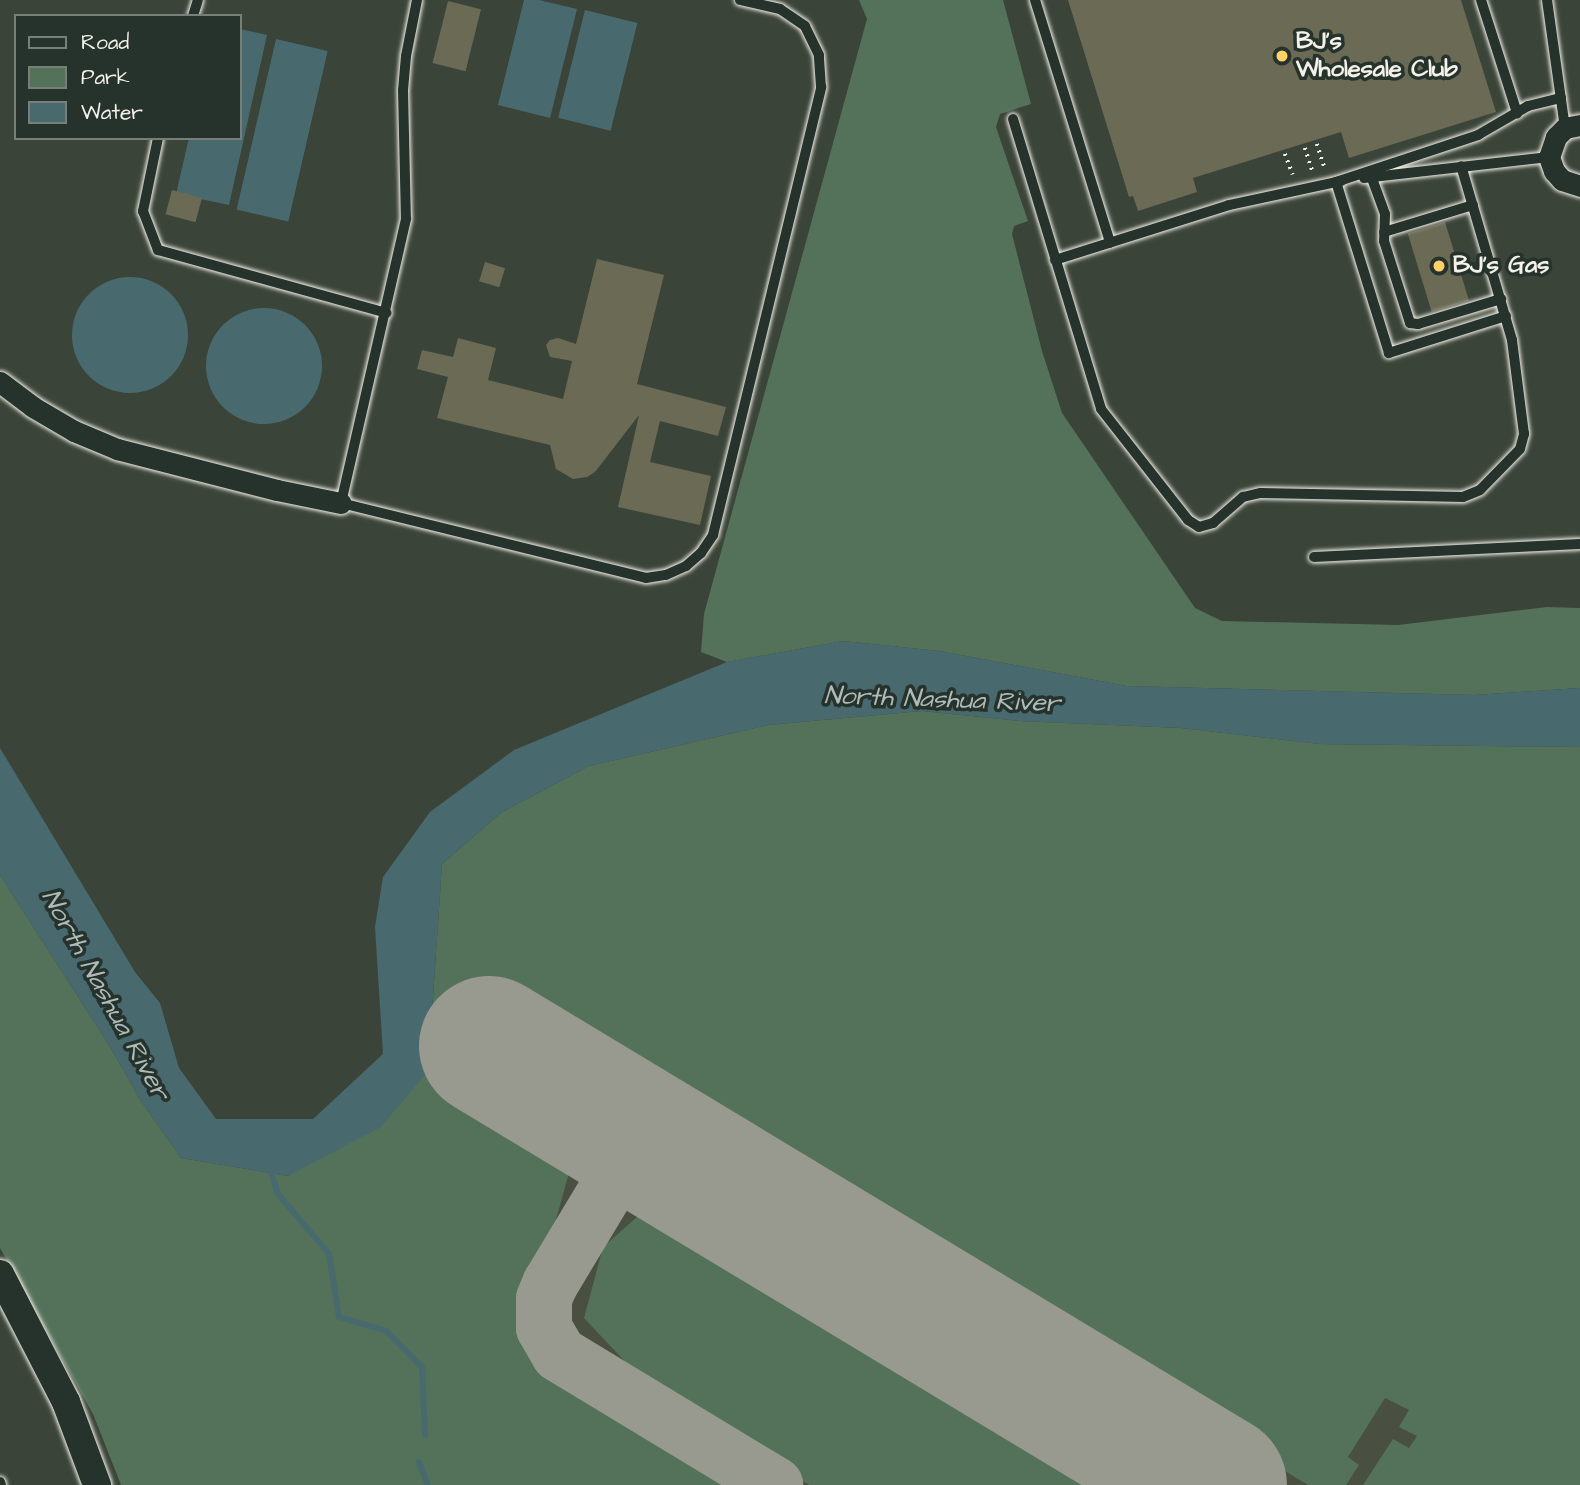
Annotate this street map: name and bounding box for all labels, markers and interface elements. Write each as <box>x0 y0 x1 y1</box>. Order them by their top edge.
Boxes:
legend <box>14 14 242 140</box>
text: Road <box>81 28 129 57</box>
place label: BJ's Wholesale Club <box>1296 28 1458 84</box>
marker: BJ's Wholesale Club <box>1274 48 1290 64</box>
text: Park <box>81 63 130 92</box>
text: Water <box>81 98 143 127</box>
place label: BJ's Gas <box>1453 252 1549 280</box>
marker: BJ's Gas <box>1431 258 1447 274</box>
water label: North Nashua River <box>824 680 1060 720</box>
water label: North Nashua River <box>34 884 176 1106</box>

